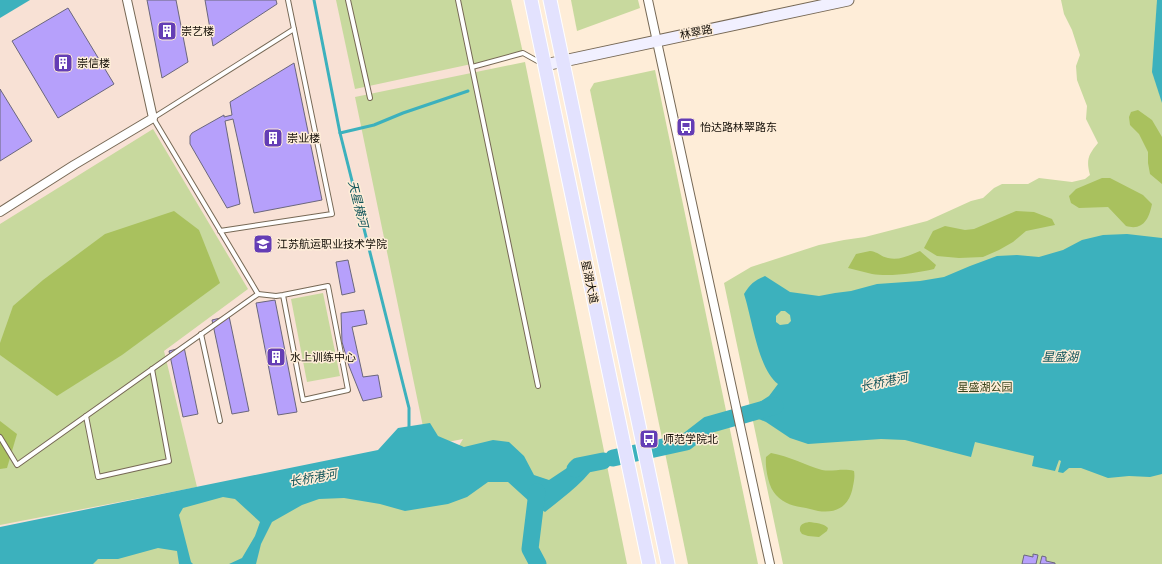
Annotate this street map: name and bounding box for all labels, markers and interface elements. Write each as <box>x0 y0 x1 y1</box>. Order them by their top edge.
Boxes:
building icon: 崇艺楼 <box>156 20 178 42</box>
street label: 林翠路 <box>678 22 713 41</box>
place label: 崇艺楼 <box>181 24 214 37</box>
building icon: 崇信楼 <box>52 52 74 74</box>
place label: 崇信楼 <box>77 56 110 69</box>
bus stop icon: 怡达路林翠路东 <box>675 116 697 138</box>
place label: 怡达路林翠路东 <box>700 120 777 133</box>
building icon: 崇业楼 <box>262 127 284 149</box>
place label: 崇业楼 <box>287 131 320 144</box>
water label: 天星横河 <box>346 179 372 231</box>
school or university icon: 江苏航运职业技术学院 <box>252 233 274 255</box>
place label: 江苏航运职业技术学院 <box>277 237 387 250</box>
street label: 星湖大道 <box>580 259 601 305</box>
building icon: 水上训练中心 <box>265 346 287 368</box>
water label: 星盛湖 <box>1042 349 1080 363</box>
place label: 水上训练中心 <box>290 350 356 363</box>
water label: 长桥港河 <box>859 369 911 393</box>
park label: 星盛湖公园 <box>958 380 1013 393</box>
bus stop icon: 师范学院北 <box>638 428 660 450</box>
place label: 师范学院北 <box>663 432 718 445</box>
water label: 长桥港河 <box>288 466 340 488</box>

